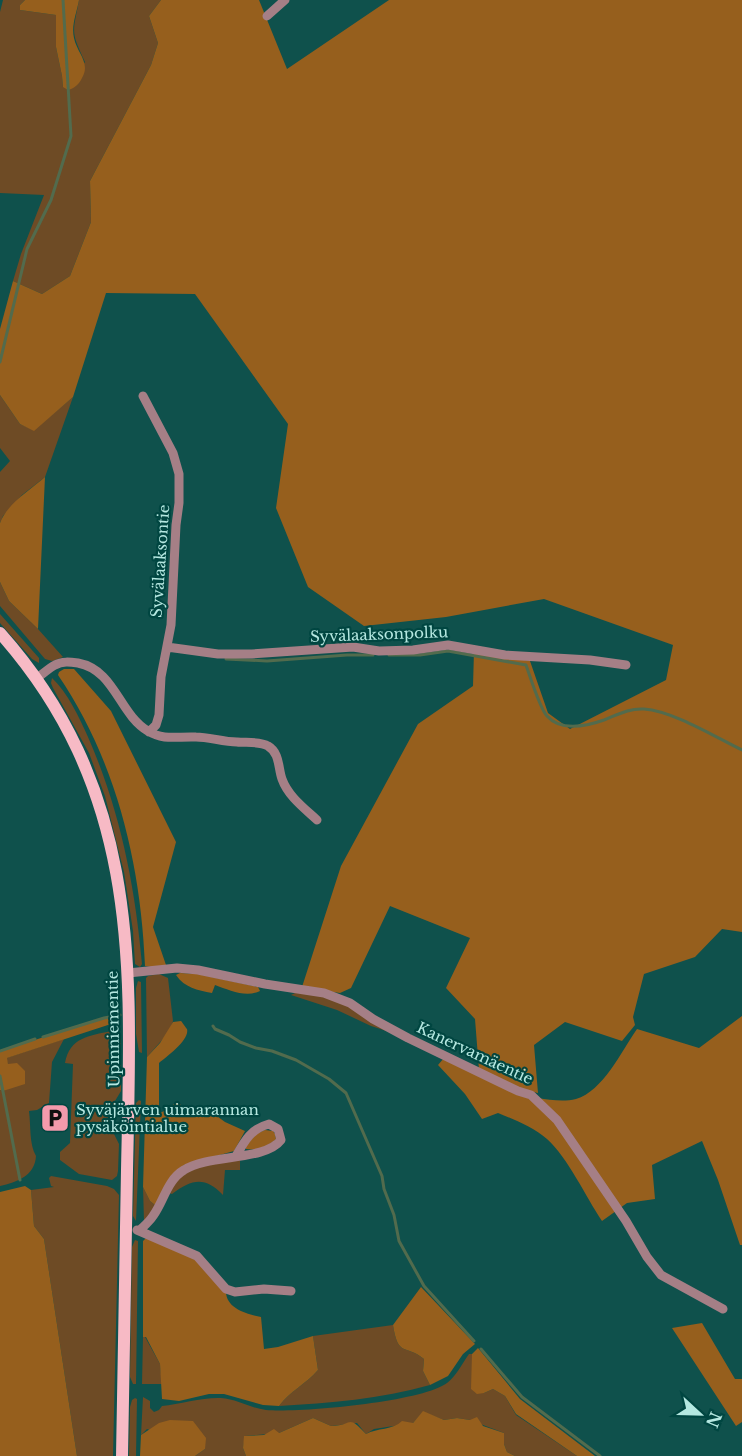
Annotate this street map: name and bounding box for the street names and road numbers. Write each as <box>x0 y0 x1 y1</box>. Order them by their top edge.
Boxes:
street label: Syvälaaksontie <box>147 504 173 618</box>
street label: Syvälaaksonpolku <box>310 622 448 646</box>
street label: Upinniementie <box>102 971 124 1087</box>
street label: Kanervamäentie <box>414 1018 536 1088</box>

